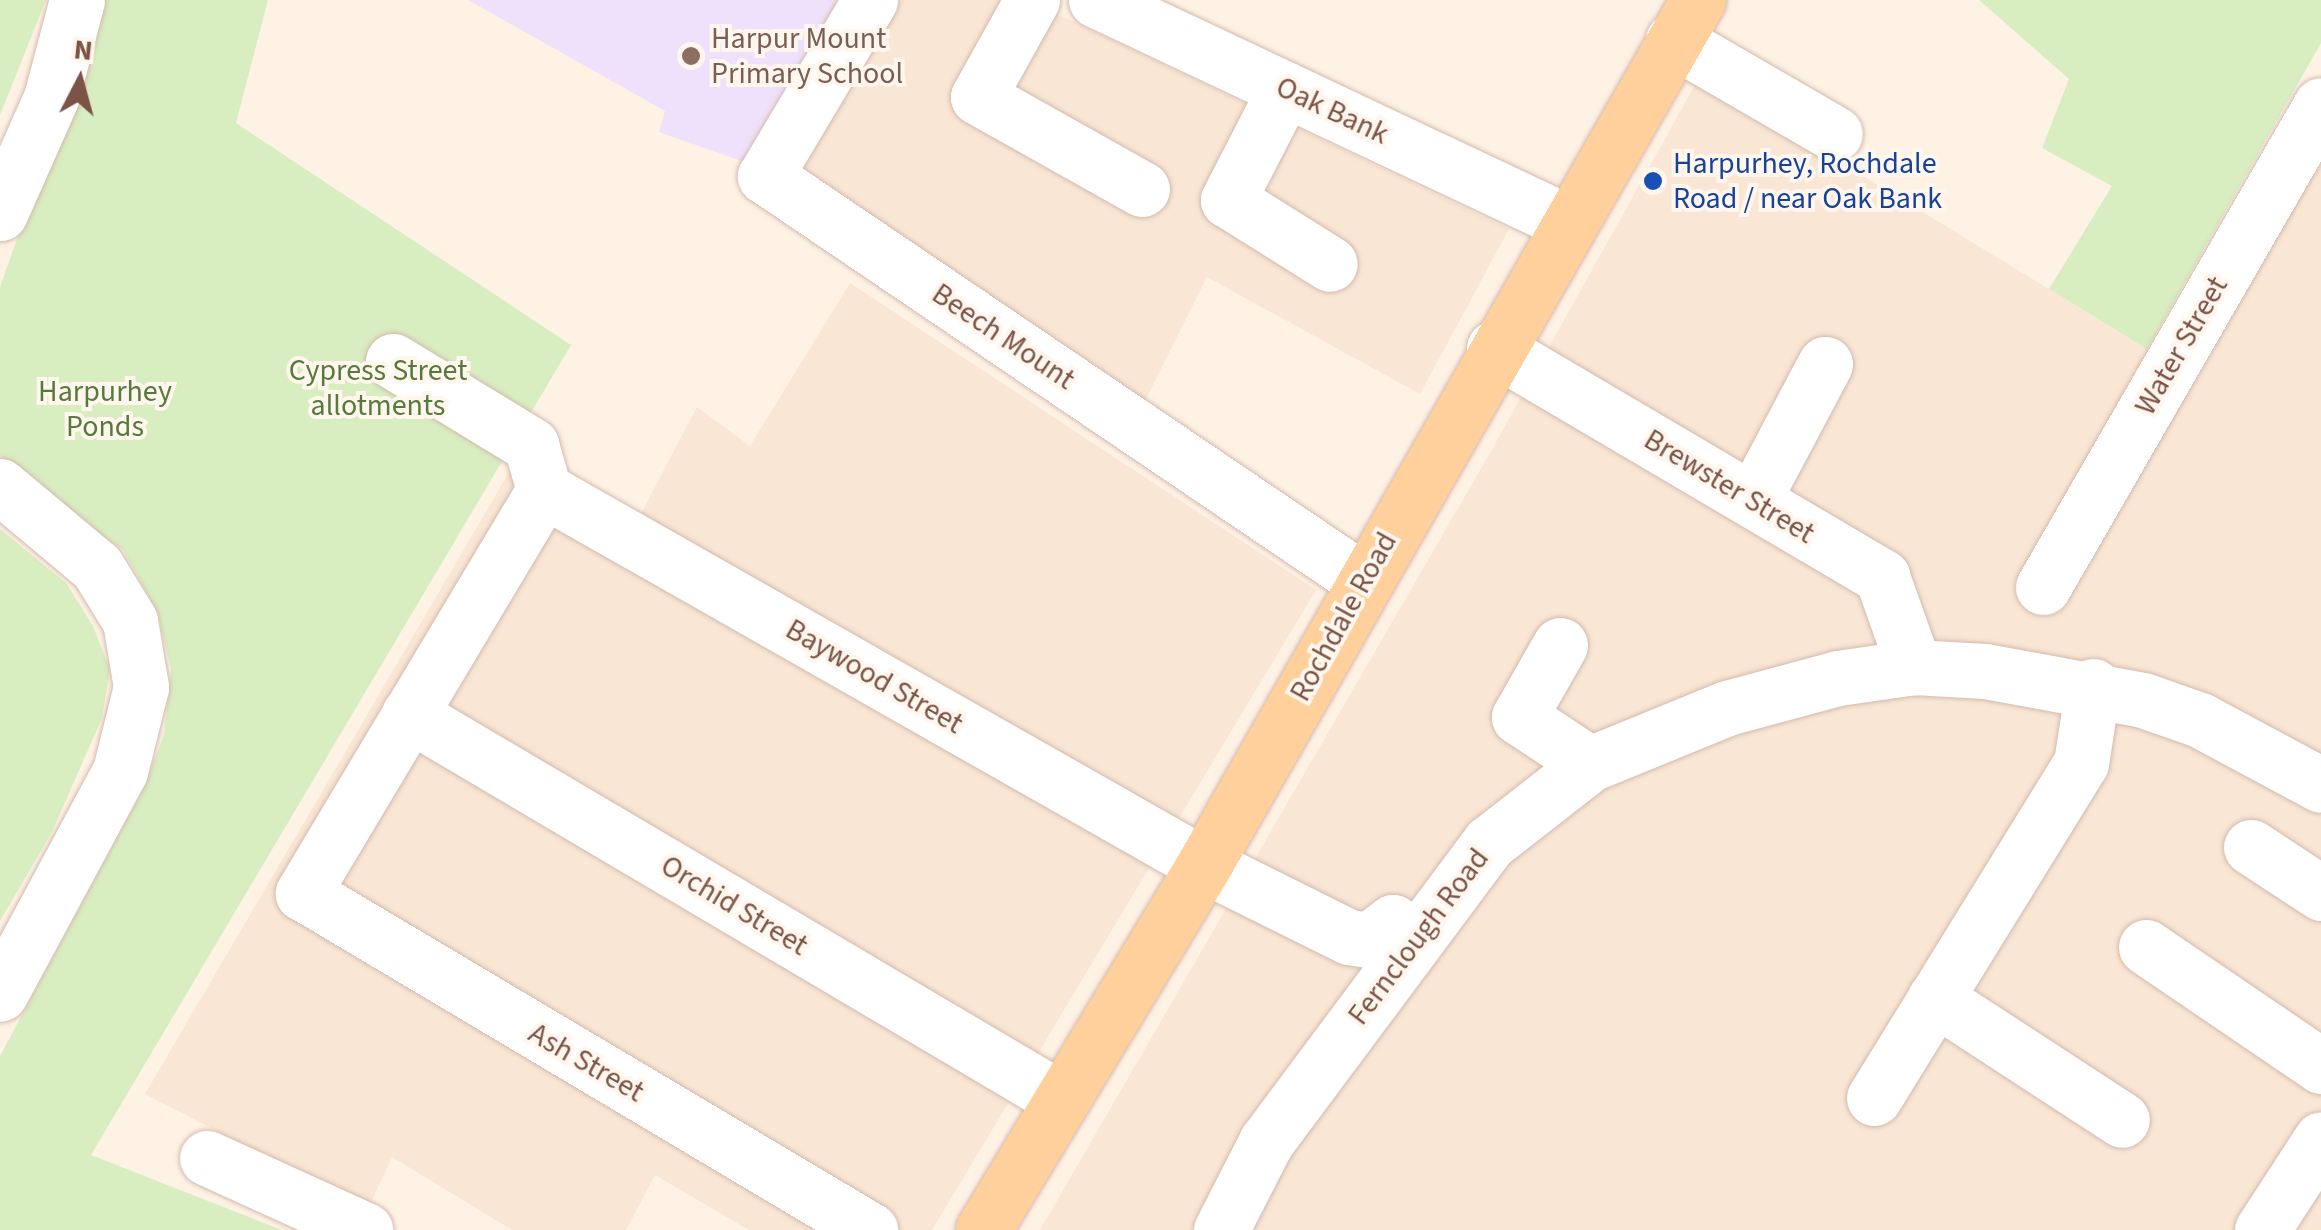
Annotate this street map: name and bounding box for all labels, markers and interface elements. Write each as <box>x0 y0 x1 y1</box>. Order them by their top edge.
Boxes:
place label: Harpur Mount Primary School <box>711 21 903 92</box>
text: N <box>72 29 94 71</box>
north arrow <box>30 30 130 130</box>
marker: Harpur Mount Primary School <box>680 45 702 67</box>
street label: Oak Bank <box>1270 69 1394 153</box>
place label: Harpurhey, Rochdale Road / near Oak Bank <box>1673 146 1942 216</box>
marker: Harpurhey, Rochdale Road / near Oak Bank <box>1642 170 1664 192</box>
street label: Water Street <box>2128 270 2236 422</box>
street label: Beech Mount <box>925 276 1081 398</box>
park label: Cypress Street allotments <box>289 353 467 424</box>
park label: Harpurhey Ponds <box>38 374 172 444</box>
street label: Brewster Street <box>1637 422 1821 552</box>
street label: Rochdale Road <box>1283 526 1405 708</box>
street label: Baywood Street <box>779 612 969 742</box>
street label: Fernclough Road <box>1341 842 1497 1032</box>
street label: Orchid Street <box>654 848 814 964</box>
street label: Ash Street <box>522 1016 650 1110</box>

